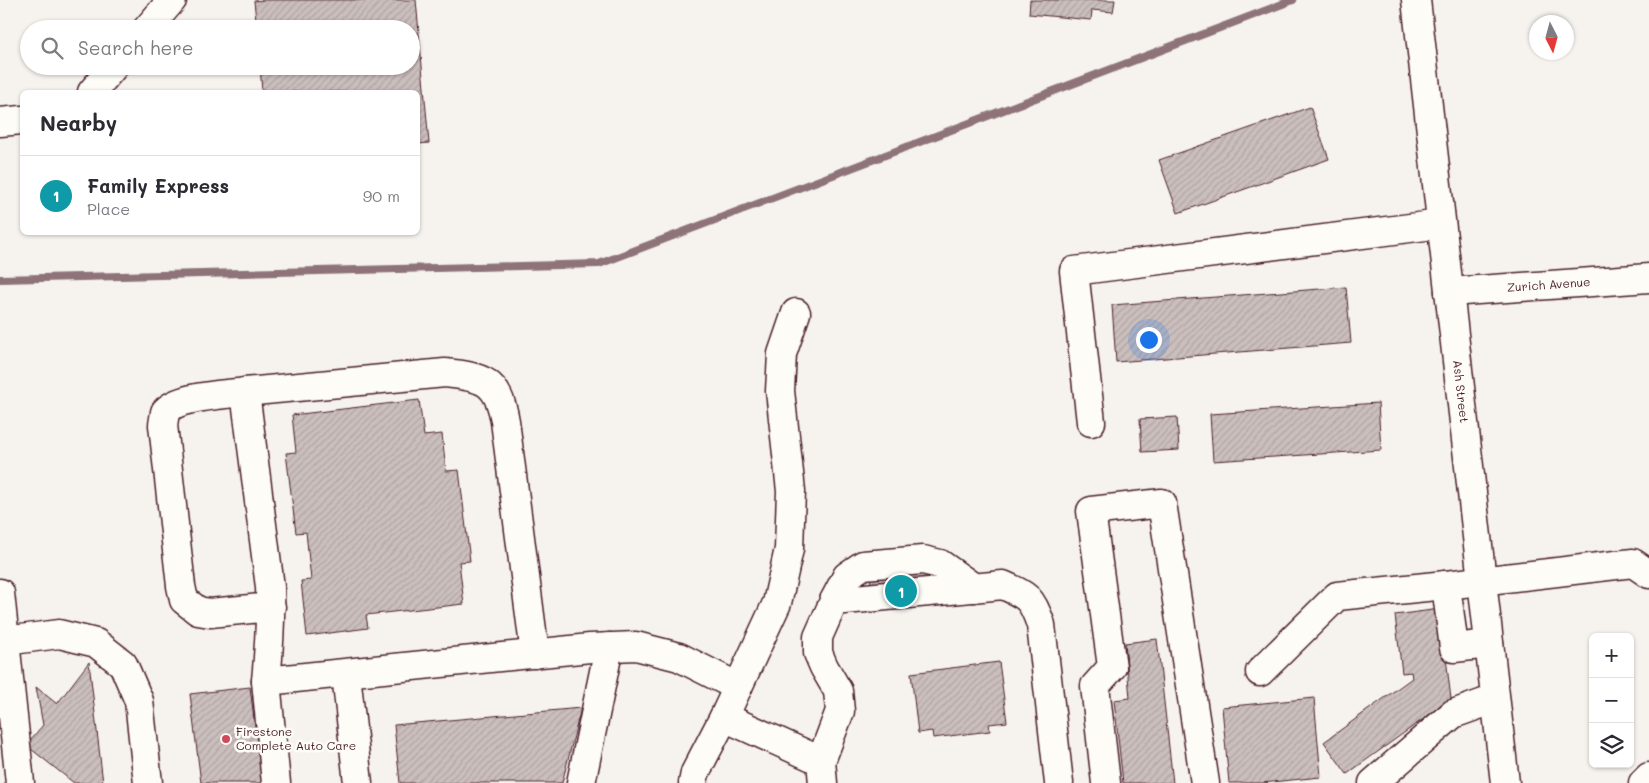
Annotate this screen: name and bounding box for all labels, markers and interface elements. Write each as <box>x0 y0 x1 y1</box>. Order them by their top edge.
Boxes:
north arrow <box>1529 15 1574 60</box>
search box <box>20 20 420 75</box>
icon: search <box>38 34 66 62</box>
text: Search here <box>78 35 194 60</box>
text: Nearby <box>40 109 117 136</box>
text: Family Express <box>87 173 229 198</box>
text: 1 <box>52 185 60 206</box>
text: 90 m <box>363 185 400 206</box>
text: Place <box>87 198 130 219</box>
street label: Zurich Avenue <box>1506 273 1591 295</box>
your location <box>1136 327 1162 353</box>
street label: Ash Street <box>1450 359 1473 424</box>
pin: 1 <box>885 572 917 610</box>
map controls <box>1589 633 1634 768</box>
button: + <box>1589 633 1634 678</box>
button: − <box>1589 678 1634 723</box>
place label: Firestone Complete Auto Care <box>236 723 356 753</box>
button: layers <box>1589 723 1634 768</box>
marker: Firestone Complete Auto Care <box>220 733 232 745</box>

